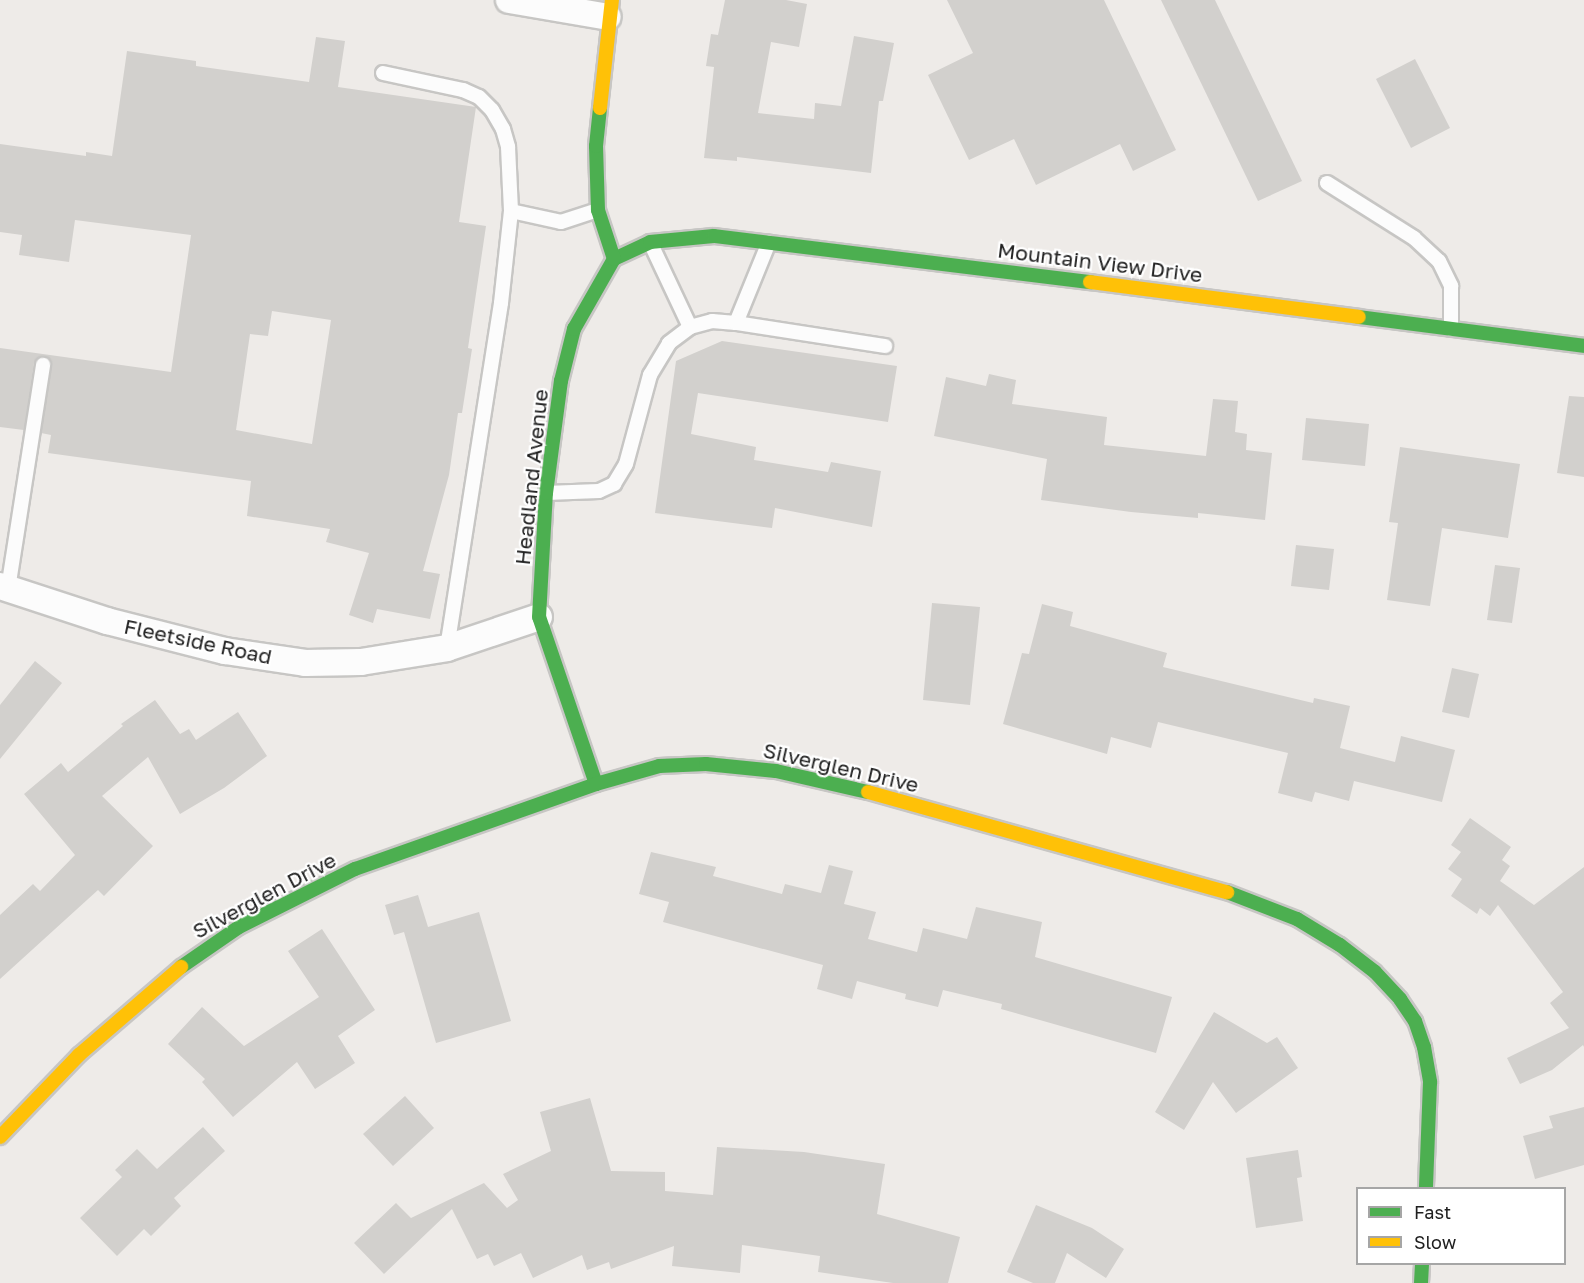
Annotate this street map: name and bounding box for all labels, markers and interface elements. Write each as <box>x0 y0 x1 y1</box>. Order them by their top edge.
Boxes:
street label: Mountain View Drive <box>996 237 1204 287</box>
street label: Headland Avenue <box>509 388 553 566</box>
street label: Fleetside Road <box>122 613 274 669</box>
street label: Silverglen Drive <box>761 737 921 797</box>
street label: Silverglen Drive <box>188 847 340 943</box>
legend <box>1356 1187 1566 1265</box>
text: Fast <box>1414 1201 1451 1223</box>
text: Slow <box>1414 1231 1456 1253</box>

